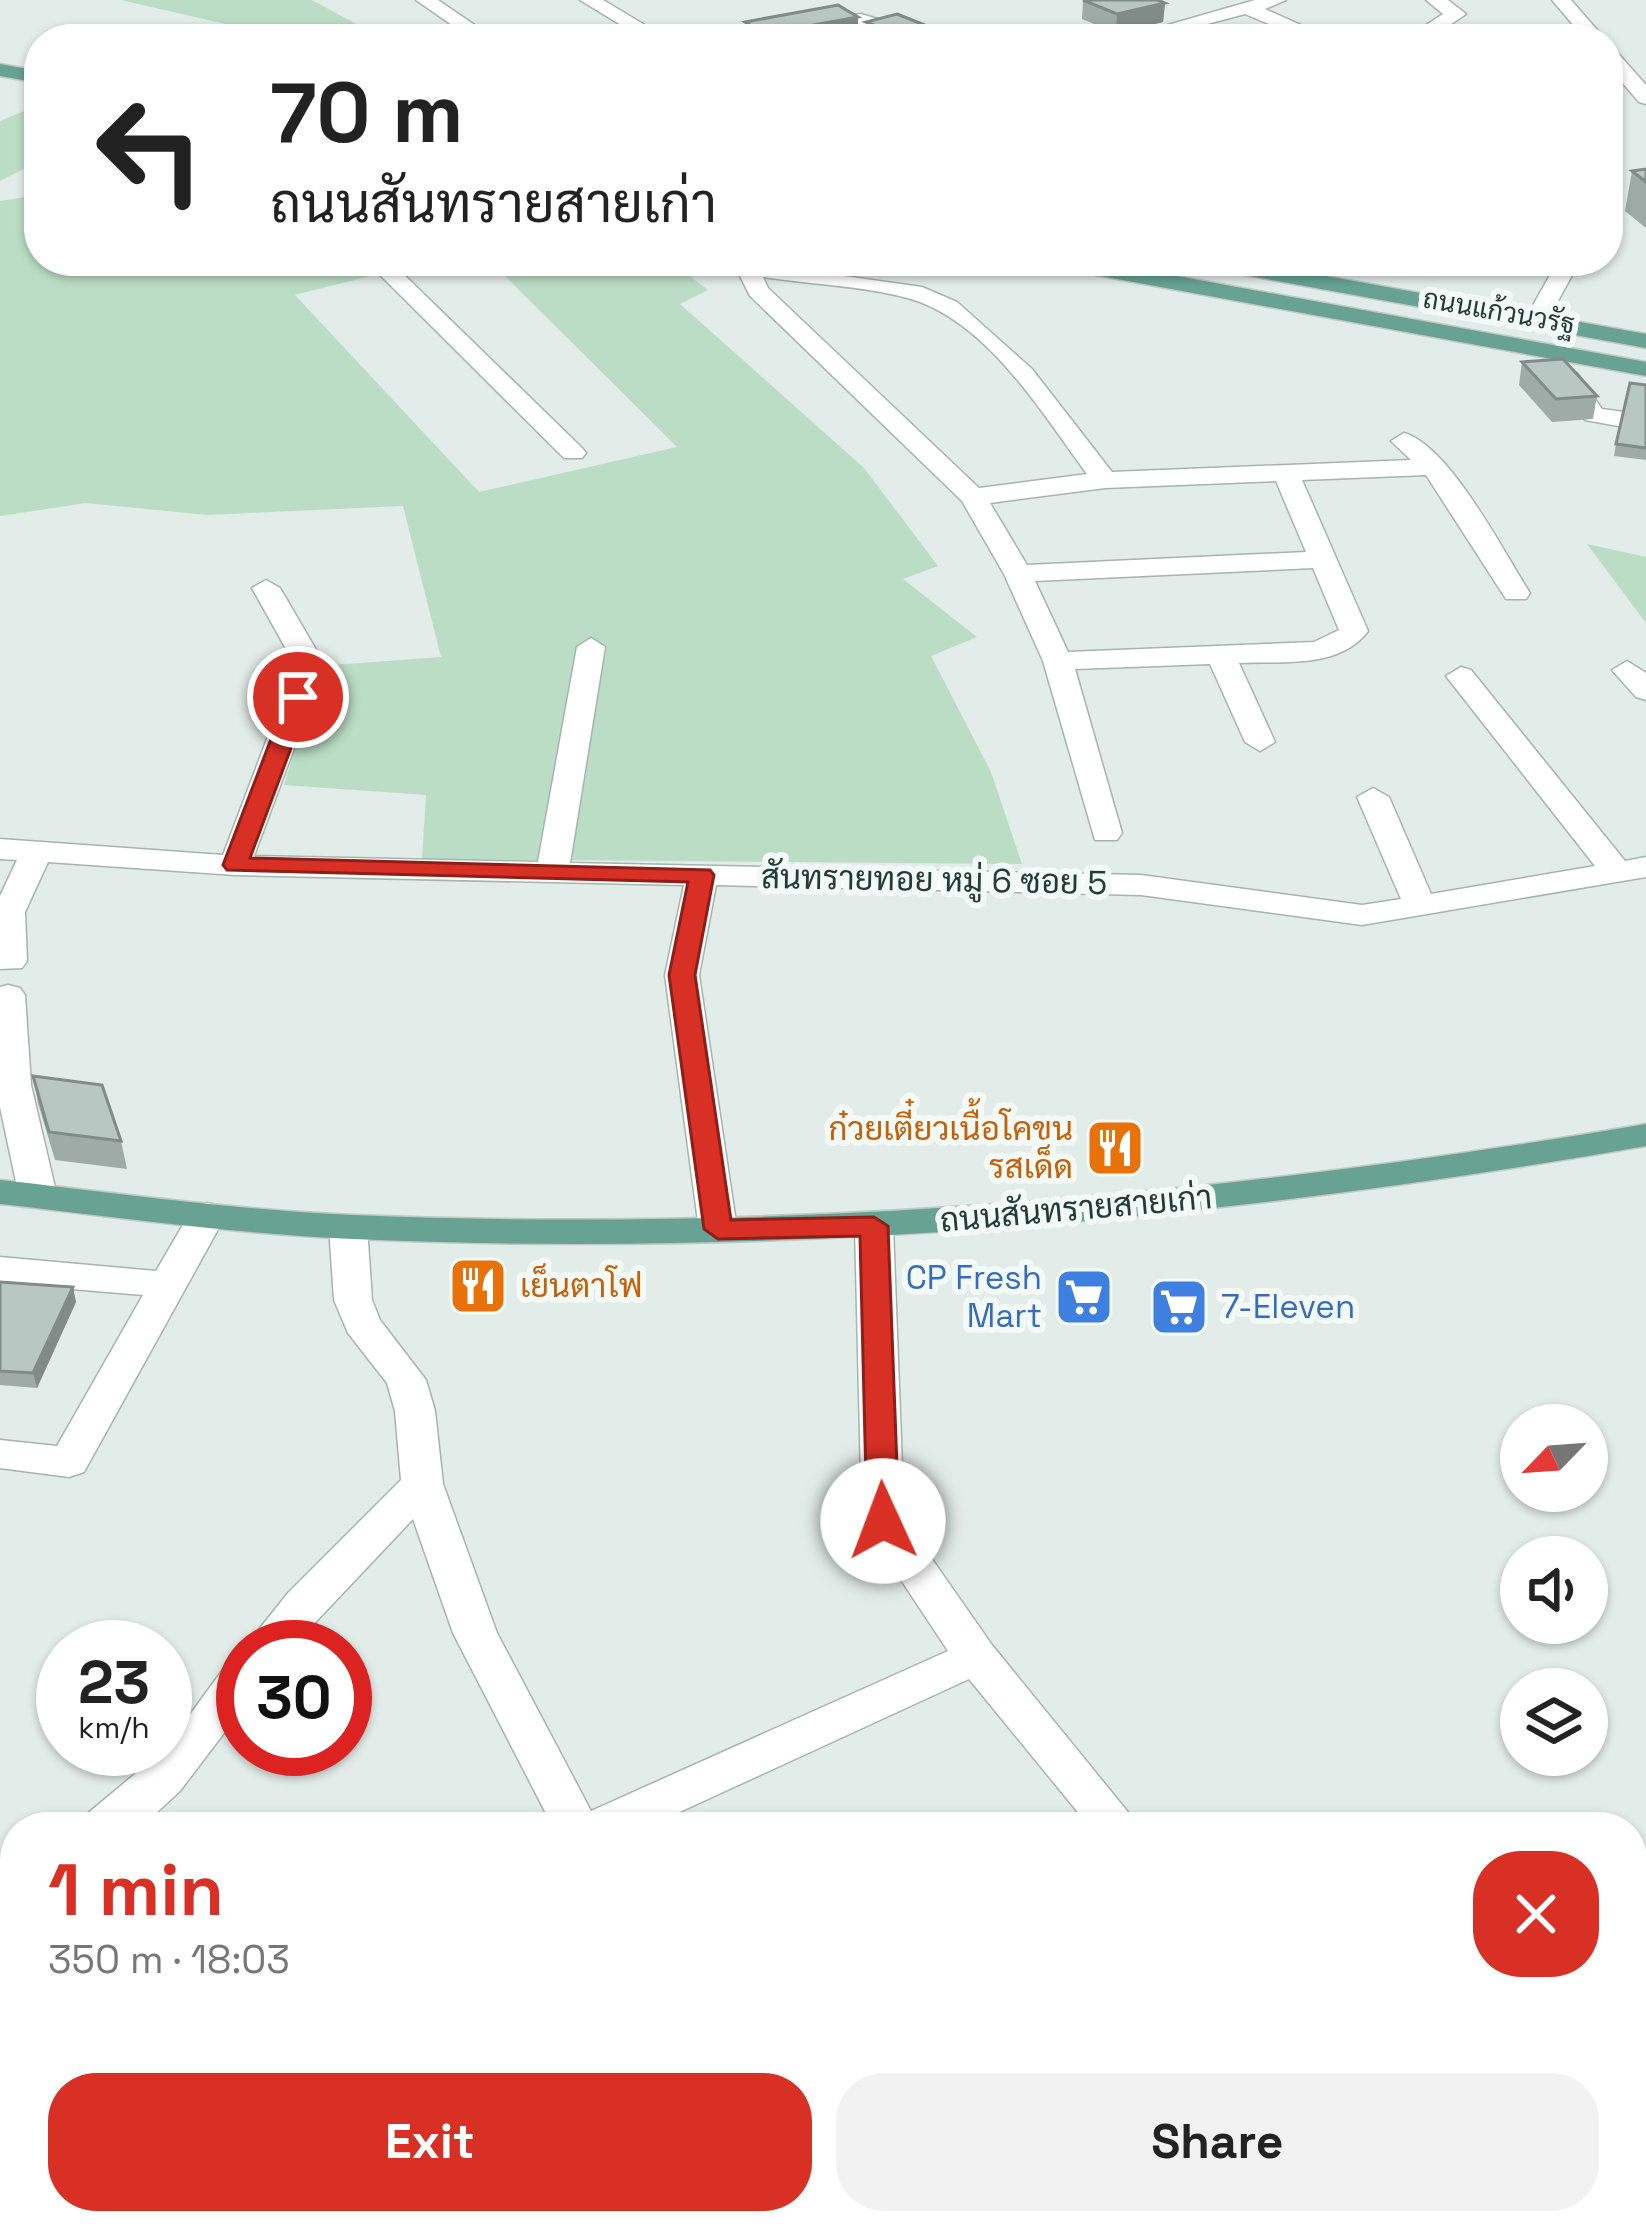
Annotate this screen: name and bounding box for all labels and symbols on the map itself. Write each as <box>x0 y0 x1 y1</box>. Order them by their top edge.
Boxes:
street label: ถนนแก้วนวรัฐ <box>1420 280 1578 343</box>
pin <box>247 646 349 748</box>
street label: สันทรายทอย หมู่ 6 ซอย 5 <box>760 856 1108 905</box>
place label: ก๋วยเตี๋ยวเนื้อโคขุน รสเด็ด <box>829 1097 1073 1188</box>
restaurant icon: ก๋วยเตี๋ยวเนื้อโคขุน รสเด็ด <box>1084 1117 1146 1179</box>
street label: ถนนสันทรายสายเก่า <box>938 1176 1214 1242</box>
restaurant icon: เย็นตาโฟ <box>447 1255 509 1317</box>
place label: CP Fresh Mart <box>906 1257 1042 1337</box>
place label: เย็นตาโฟ <box>520 1263 642 1307</box>
supermarket icon: CP Fresh Mart <box>1053 1266 1115 1328</box>
supermarket icon: 7-Eleven <box>1148 1276 1210 1338</box>
place label: 7-Eleven <box>1221 1286 1355 1328</box>
north arrow <box>1500 1404 1608 1512</box>
position arrow <box>820 1458 946 1584</box>
speed limit sign: 30 <box>216 1620 372 1776</box>

